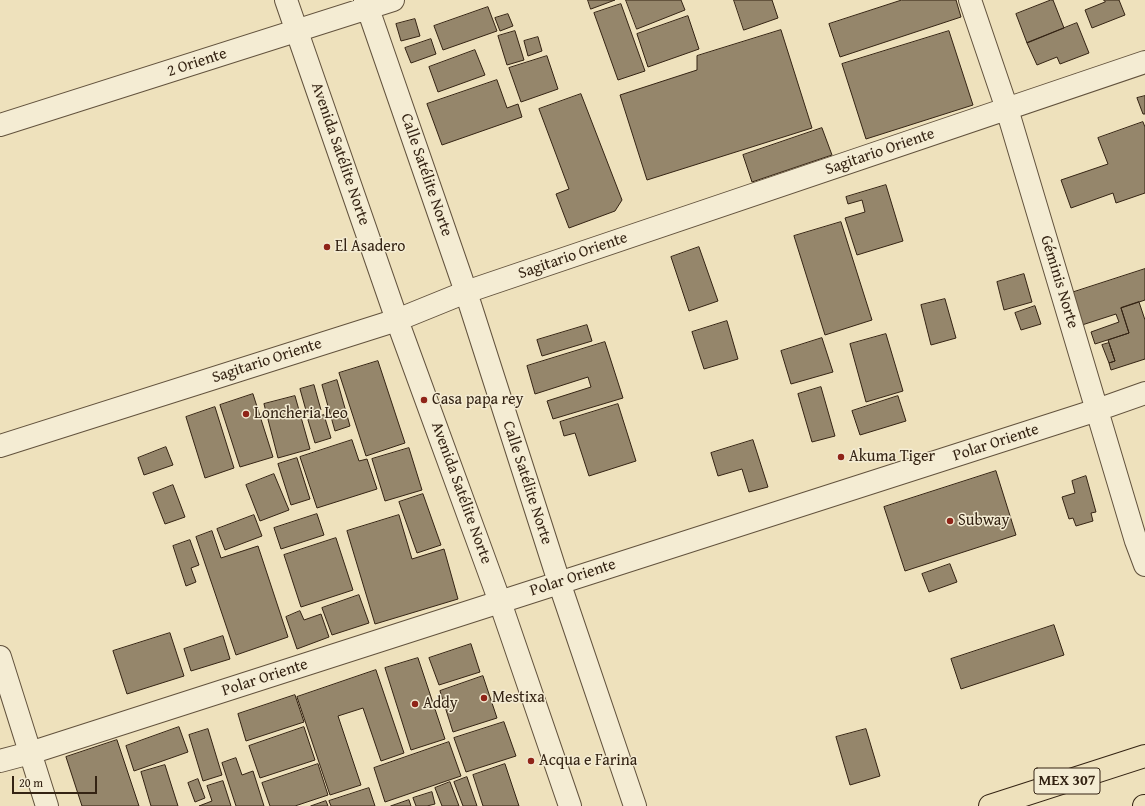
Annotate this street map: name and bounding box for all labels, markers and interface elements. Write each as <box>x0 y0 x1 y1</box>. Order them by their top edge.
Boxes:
street label: 2 Oriente <box>165 44 229 82</box>
street label: Avenida Satélite Norte <box>307 80 373 228</box>
street label: Calle Satélite Norte <box>396 111 456 239</box>
street label: Sagitario Oriente <box>823 124 937 180</box>
street label: Sagitario Oriente <box>516 228 630 284</box>
street label: Géminis Norte <box>1036 233 1082 331</box>
place label: El Asadero <box>335 237 405 257</box>
marker: El Asadero <box>322 242 332 252</box>
street label: Sagitario Oriente <box>210 334 324 388</box>
place label: Casa papa rey <box>432 390 523 410</box>
marker: Casa papa rey <box>419 395 429 405</box>
place label: Loncheria Leo <box>254 404 348 424</box>
marker: Loncheria Leo <box>241 409 251 419</box>
street label: Avenida Satélite Norte <box>426 419 496 567</box>
street label: Calle Satélite Norte <box>498 419 556 547</box>
street label: Polar Oriente <box>951 420 1041 466</box>
place label: Akuma Tiger <box>849 447 935 467</box>
marker: Akuma Tiger <box>836 452 846 462</box>
place label: Subway <box>958 511 1009 531</box>
marker: Subway <box>945 516 955 526</box>
street label: Polar Oriente <box>528 555 618 601</box>
street label: Polar Oriente <box>220 655 310 701</box>
place label: Mestixa <box>492 688 545 708</box>
marker: Mestixa <box>479 693 489 703</box>
place label: Addy <box>423 694 458 714</box>
marker: Addy <box>410 699 420 709</box>
place label: Acqua e Farina <box>539 751 637 771</box>
marker: Acqua e Farina <box>526 756 536 766</box>
scale bar <box>14 768 99 794</box>
road number: MEX 307 <box>1034 768 1100 794</box>
text: 20 m <box>19 774 43 791</box>

